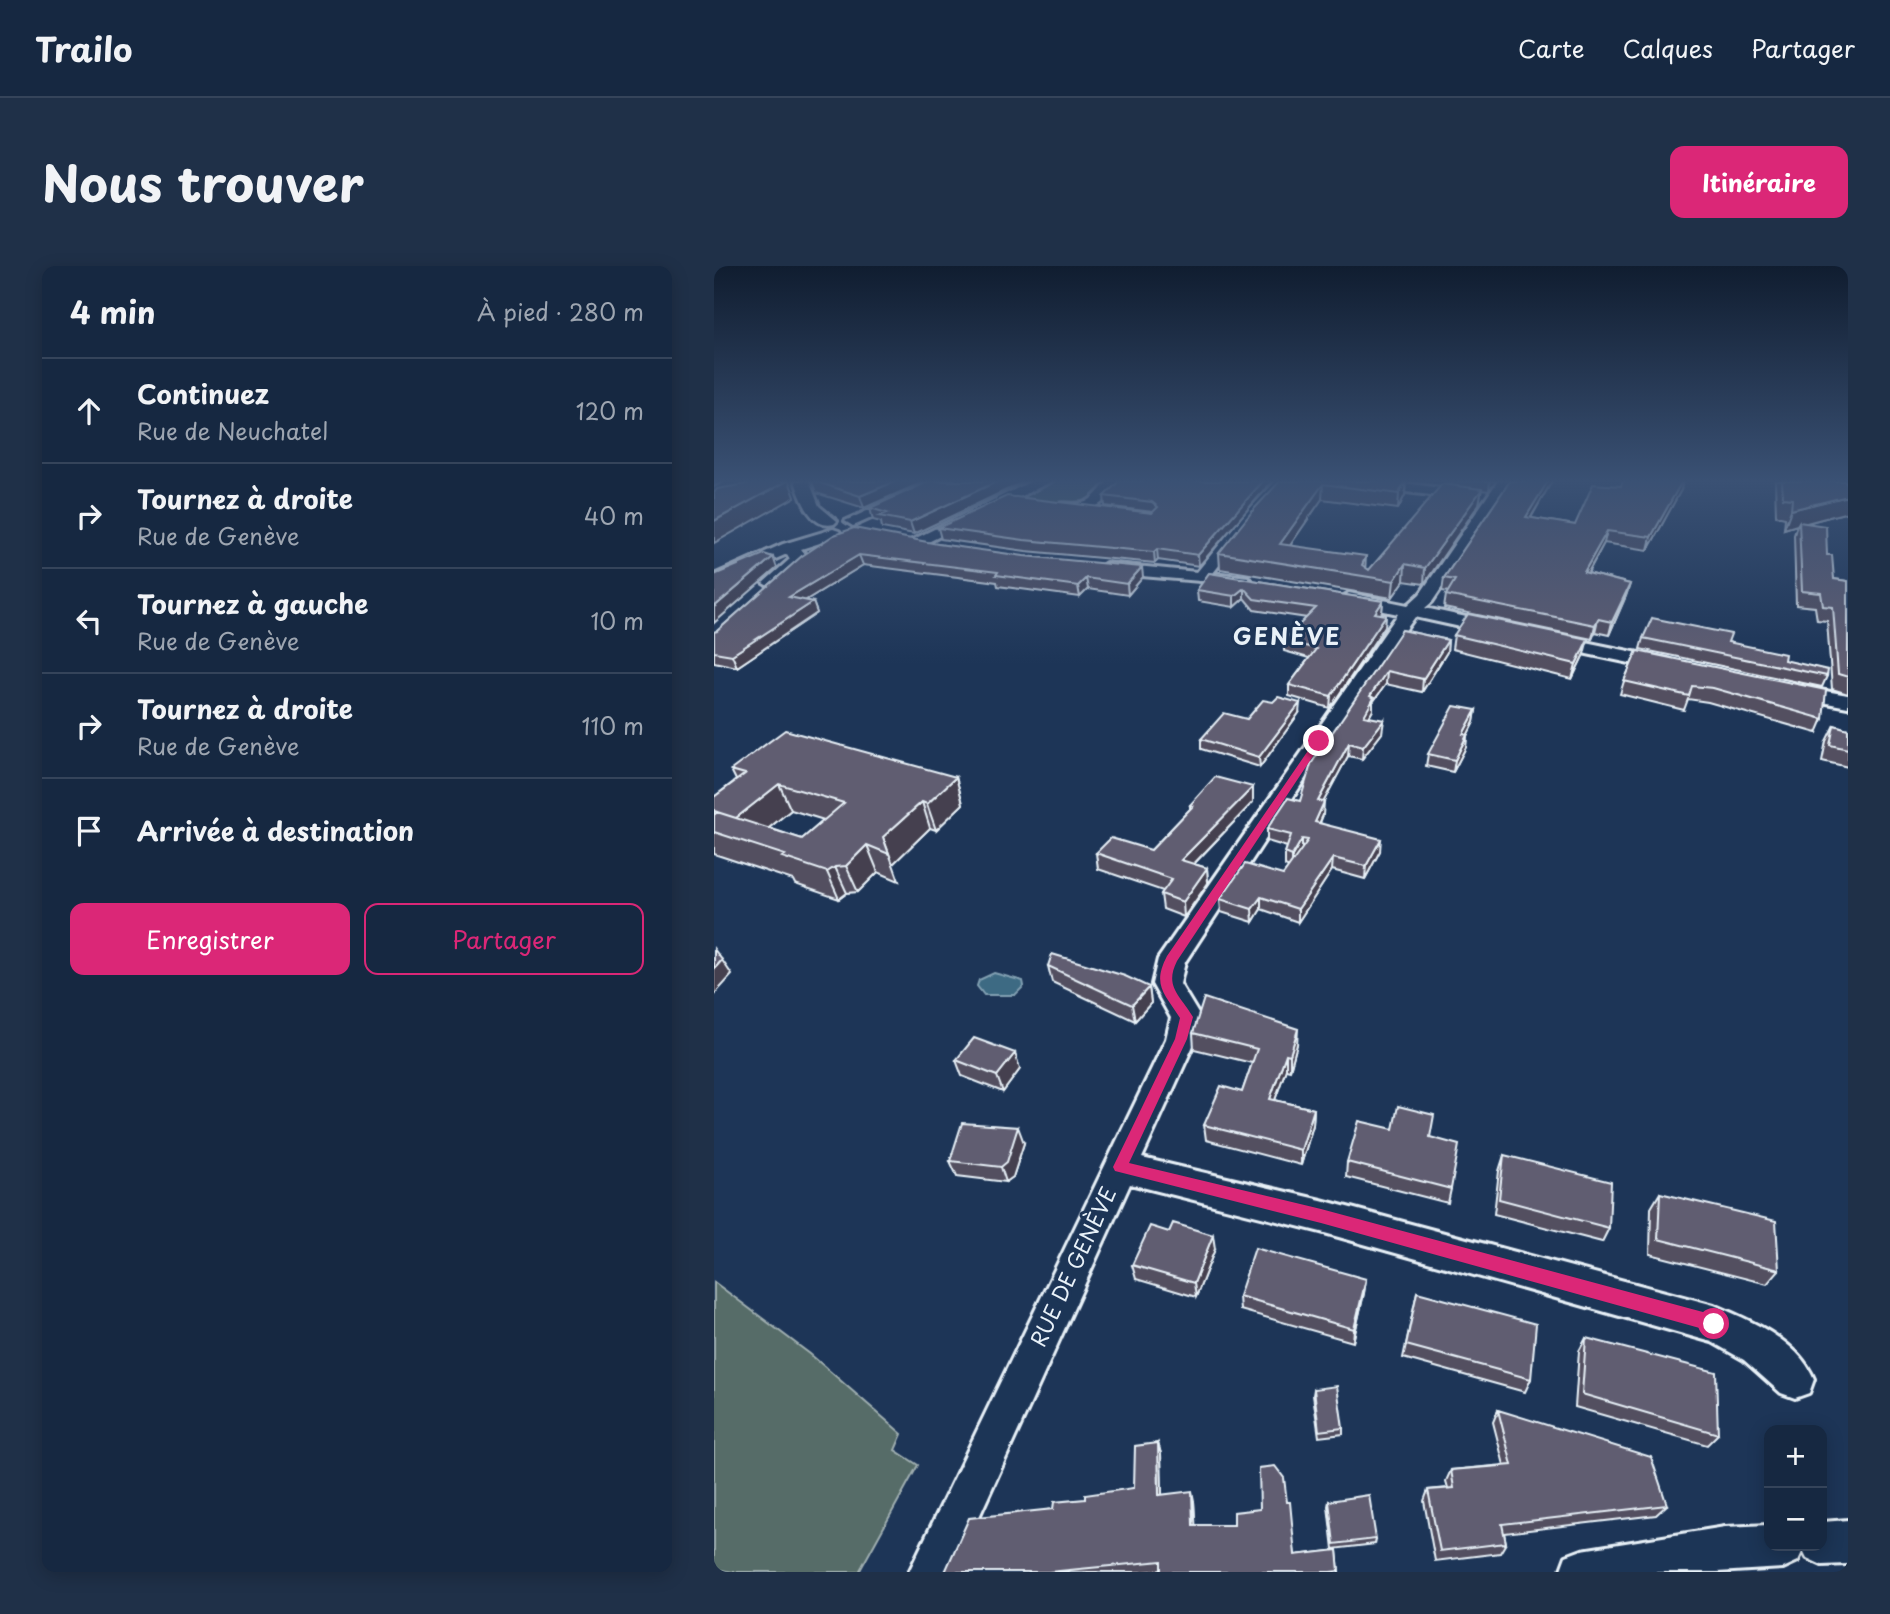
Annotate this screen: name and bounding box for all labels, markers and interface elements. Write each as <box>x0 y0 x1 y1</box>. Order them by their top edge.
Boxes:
text: Trailo <box>35 23 132 73</box>
text: Carte <box>1518 30 1584 66</box>
text: Calques <box>1622 30 1713 66</box>
text: Partager <box>1751 30 1855 66</box>
text: Nous trouver <box>42 145 364 219</box>
button: Itinéraire <box>1670 146 1848 218</box>
text: 4 min <box>70 289 156 334</box>
text: À pied · 280 m <box>477 294 644 329</box>
text: Continuez <box>137 374 269 413</box>
icon: ahead <box>70 392 108 430</box>
text: 120 m <box>576 393 644 428</box>
text: Rue de Neuchatel <box>137 413 328 448</box>
text: Tournez à droite <box>137 479 353 518</box>
icon: right <box>70 497 108 535</box>
text: 40 m <box>584 498 644 533</box>
text: Rue de Genève <box>137 518 299 553</box>
text: Tournez à gauche <box>137 584 368 623</box>
icon: left <box>70 602 108 640</box>
text: 10 m <box>590 603 644 638</box>
district label: GENÈVE <box>1233 618 1341 653</box>
text: Rue de Genève <box>137 623 299 658</box>
text: Tournez à droite <box>137 689 353 728</box>
icon: right <box>70 707 108 745</box>
text: 110 m <box>582 708 644 743</box>
route end <box>1303 725 1334 756</box>
text: Rue de Genève <box>137 728 299 763</box>
text: Arrivée à destination <box>137 811 414 850</box>
icon: arrive <box>70 812 108 850</box>
button: Enregistrer <box>70 903 350 975</box>
button: Partager <box>364 903 644 975</box>
street label: RUE DE GENÈVE <box>1021 1181 1123 1351</box>
route start <box>1698 1308 1729 1339</box>
map controls <box>1764 1425 1827 1551</box>
button: + <box>1764 1425 1827 1488</box>
button: − <box>1764 1488 1827 1551</box>

